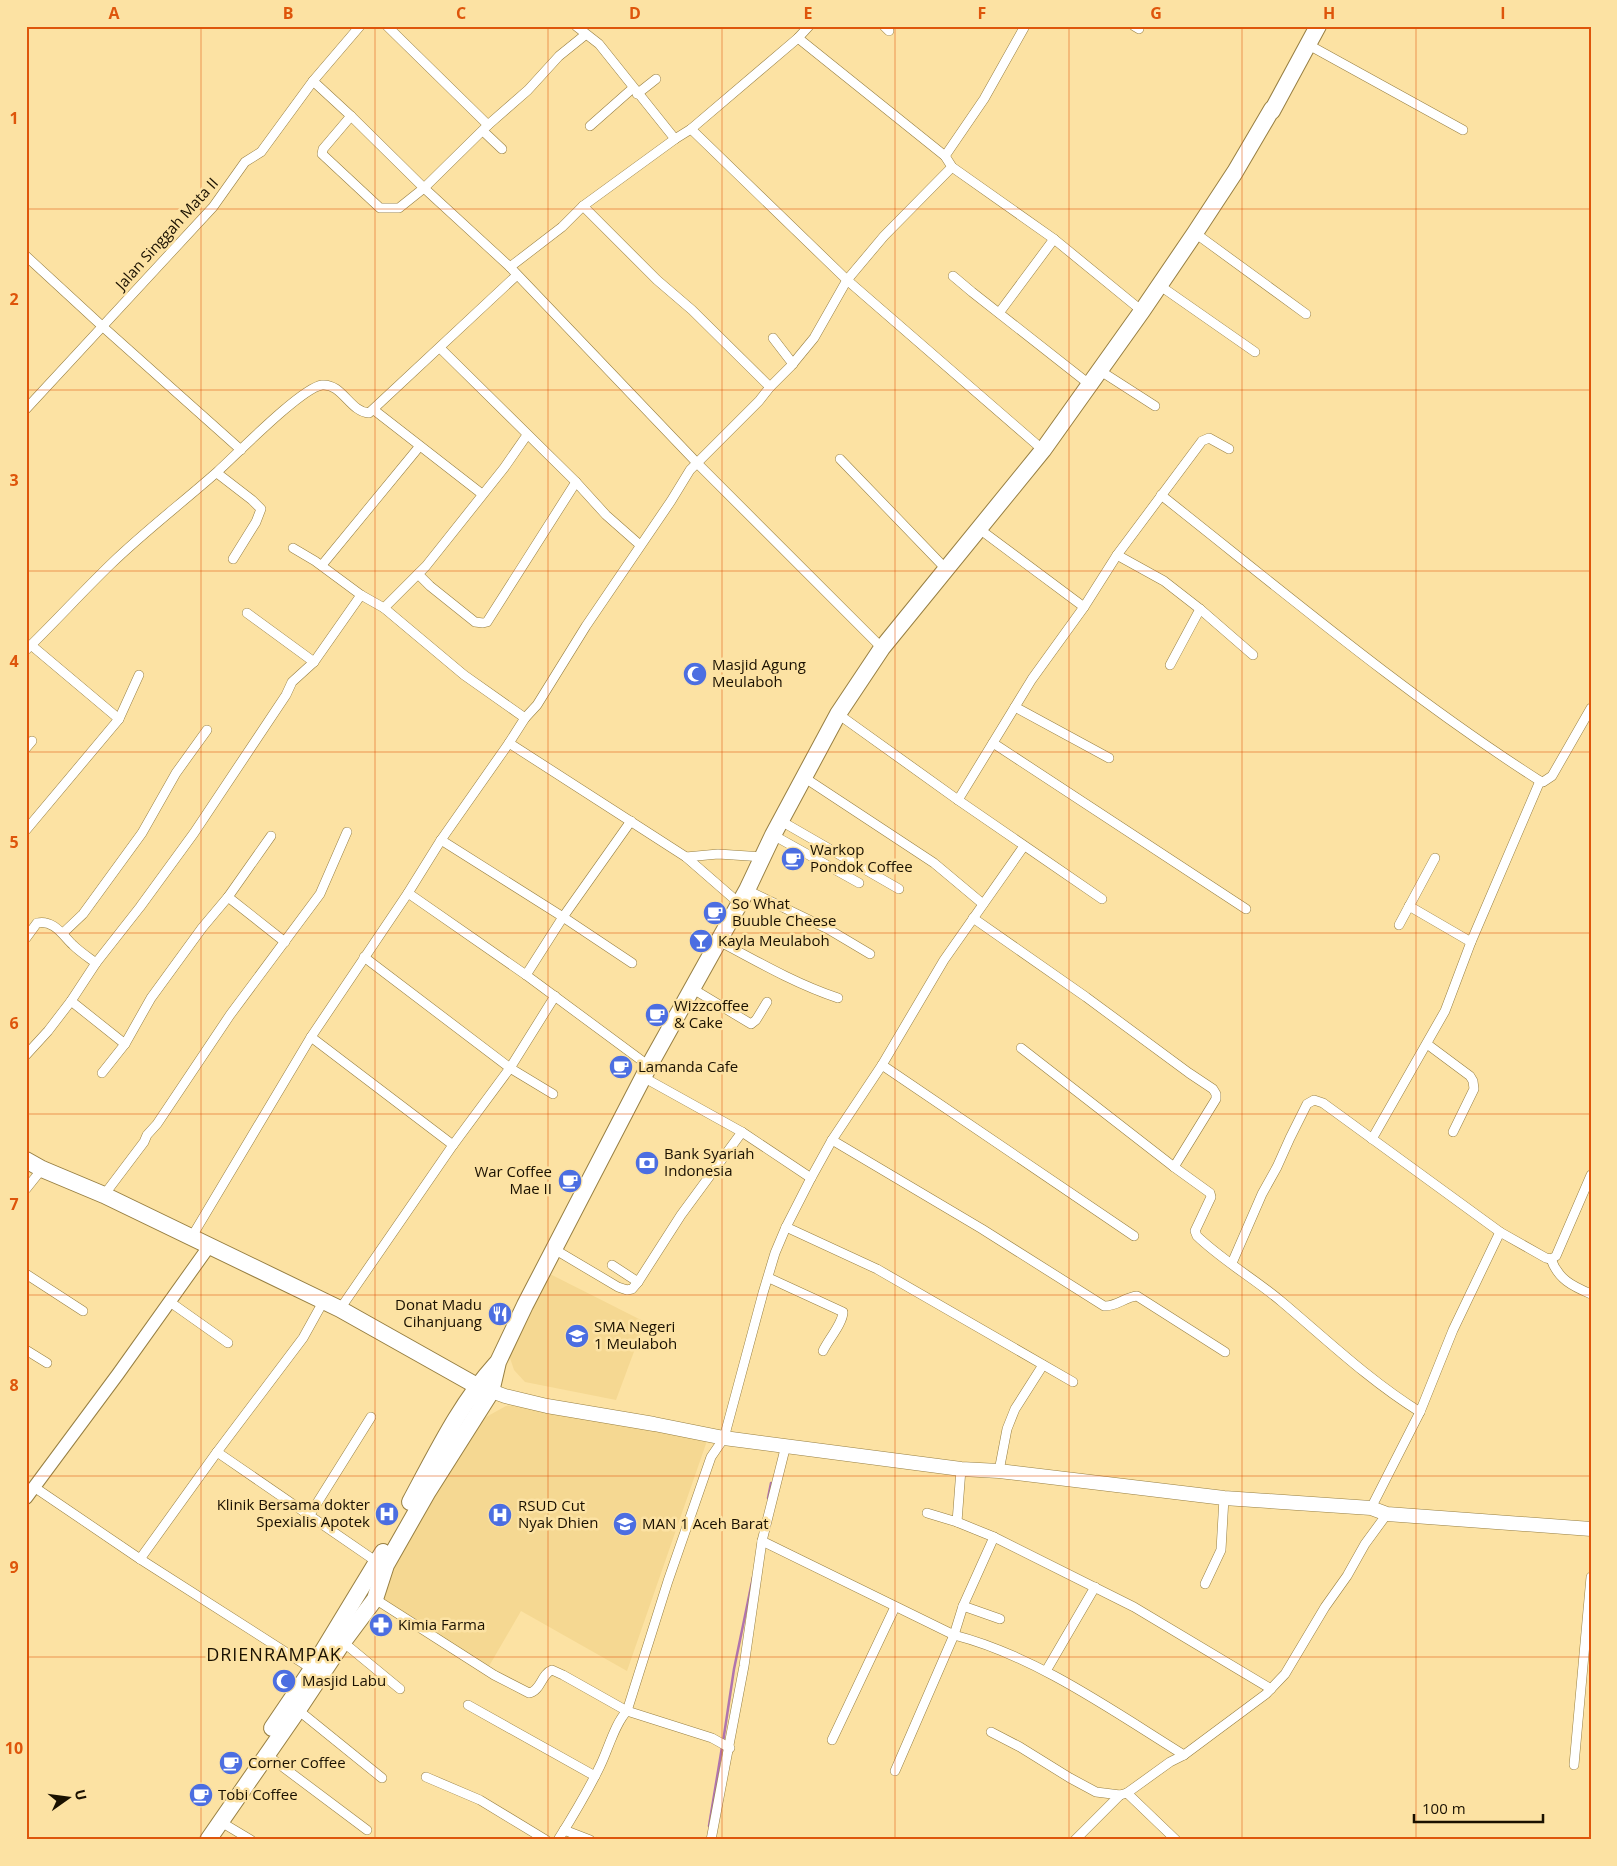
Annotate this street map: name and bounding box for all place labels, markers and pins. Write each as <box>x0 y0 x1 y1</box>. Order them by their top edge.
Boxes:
place label: Masjid Agung Meulaboh <box>712 654 806 691</box>
mosque icon: Masjid Agung Meulaboh <box>682 661 708 687</box>
place label: Warkop Pondok Coffee <box>810 839 913 876</box>
cafe icon: Warkop Pondok Coffee <box>780 846 806 872</box>
place label: So What Buuble Cheese <box>732 893 836 930</box>
cafe icon: So What Buuble Cheese <box>702 900 728 926</box>
bar icon: Kayla Meulaboh <box>688 928 714 954</box>
place label: Kayla Meulaboh <box>718 930 830 950</box>
place label: Wizzcoffee & Cake <box>674 995 749 1032</box>
cafe icon: Wizzcoffee & Cake <box>644 1002 670 1028</box>
cafe icon: Lamanda Cafe <box>608 1054 634 1080</box>
place label: Lamanda Cafe <box>638 1056 738 1076</box>
place label: Bank Syariah Indonesia <box>664 1143 755 1180</box>
bank icon: Bank Syariah Indonesia <box>634 1150 660 1176</box>
place label: War Coffee Mae II <box>474 1161 552 1198</box>
cafe icon: War Coffee Mae II <box>557 1168 583 1194</box>
place label: Donat Madu Cihanjuang <box>395 1294 482 1331</box>
restaurant icon: Donat Madu Cihanjuang <box>487 1301 513 1327</box>
place label: SMA Negeri 1 Meulaboh <box>594 1316 677 1353</box>
school or university icon: SMA Negeri 1 Meulaboh <box>564 1323 590 1349</box>
place label: Klinik Bersama dokter Spexialis Apotek <box>217 1494 370 1531</box>
place label: RSUD Cut Nyak Dhien <box>518 1495 598 1532</box>
hospital icon: Klinik Bersama dokter Spexialis Apotek <box>374 1501 400 1527</box>
hospital icon: RSUD Cut Nyak Dhien <box>487 1502 513 1528</box>
school or university icon: MAN 1 Aceh Barat <box>612 1511 638 1537</box>
place label: MAN 1 Aceh Barat <box>642 1513 769 1533</box>
pharmacy icon: Kimia Farma <box>368 1612 394 1638</box>
place label: Kimia Farma <box>398 1614 485 1634</box>
mosque icon: Masjid Labu <box>271 1668 297 1694</box>
place label: Masjid Labu <box>302 1670 386 1690</box>
cafe icon: Corner Coffee <box>218 1750 244 1776</box>
place label: Corner Coffee <box>248 1752 346 1772</box>
cafe icon: Tobi Coffee <box>188 1782 214 1808</box>
place label: Tobi Coffee <box>218 1784 298 1804</box>

